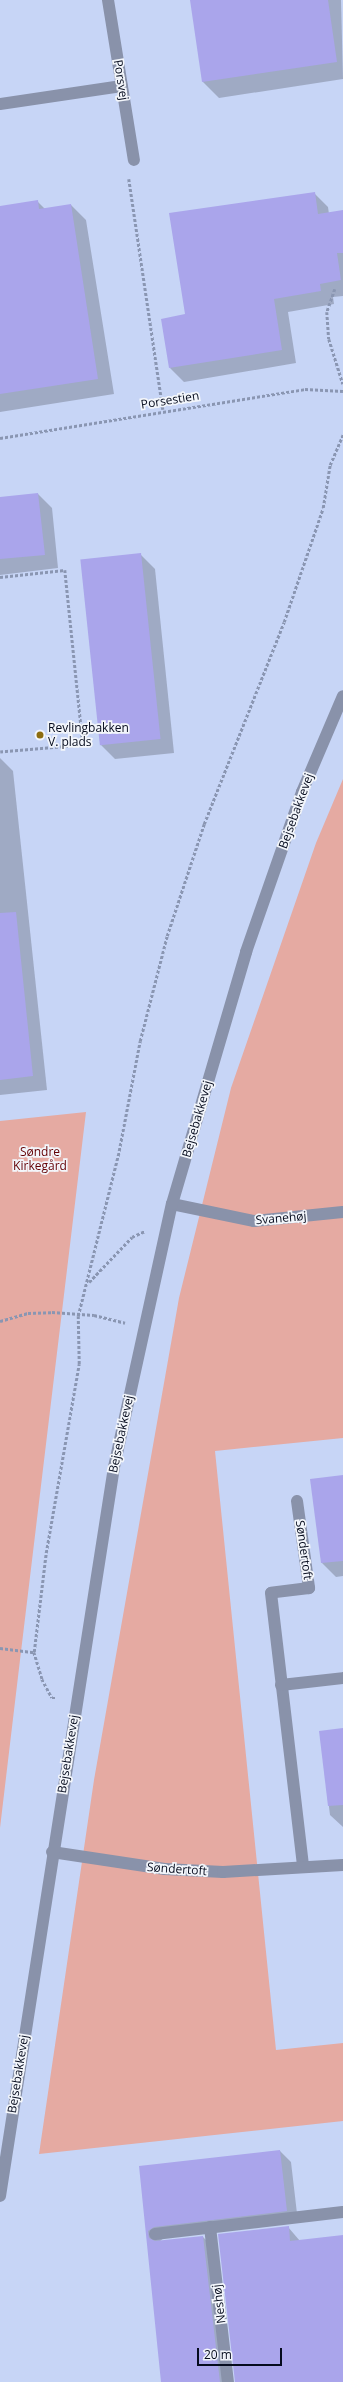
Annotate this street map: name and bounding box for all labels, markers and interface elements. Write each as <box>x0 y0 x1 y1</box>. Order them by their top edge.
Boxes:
street label: Porsvej <box>111 59 131 101</box>
street label: Porsestien <box>140 388 200 412</box>
place label: Revlingbakken V. plads <box>48 721 129 749</box>
marker: Revlingbakken V. plads <box>35 730 45 740</box>
street label: Bejsebakkevej <box>276 771 316 851</box>
street label: Bejsebakkevej <box>179 1079 215 1159</box>
park label: Søndre Kirkegård <box>13 1145 67 1173</box>
street label: Svanehøj <box>255 1209 307 1227</box>
street label: Bejsebakkevej <box>106 1394 136 1474</box>
street label: Søndertoft <box>293 1519 315 1581</box>
street label: Bejsebakkevej <box>55 1714 81 1794</box>
street label: Søndertoft <box>147 1860 207 1878</box>
street label: Bejsebakkevej <box>5 2034 31 2114</box>
street label: Neshøj <box>209 2284 229 2324</box>
scale bar <box>199 2340 284 2366</box>
text: 20 m <box>204 2346 232 2363</box>

